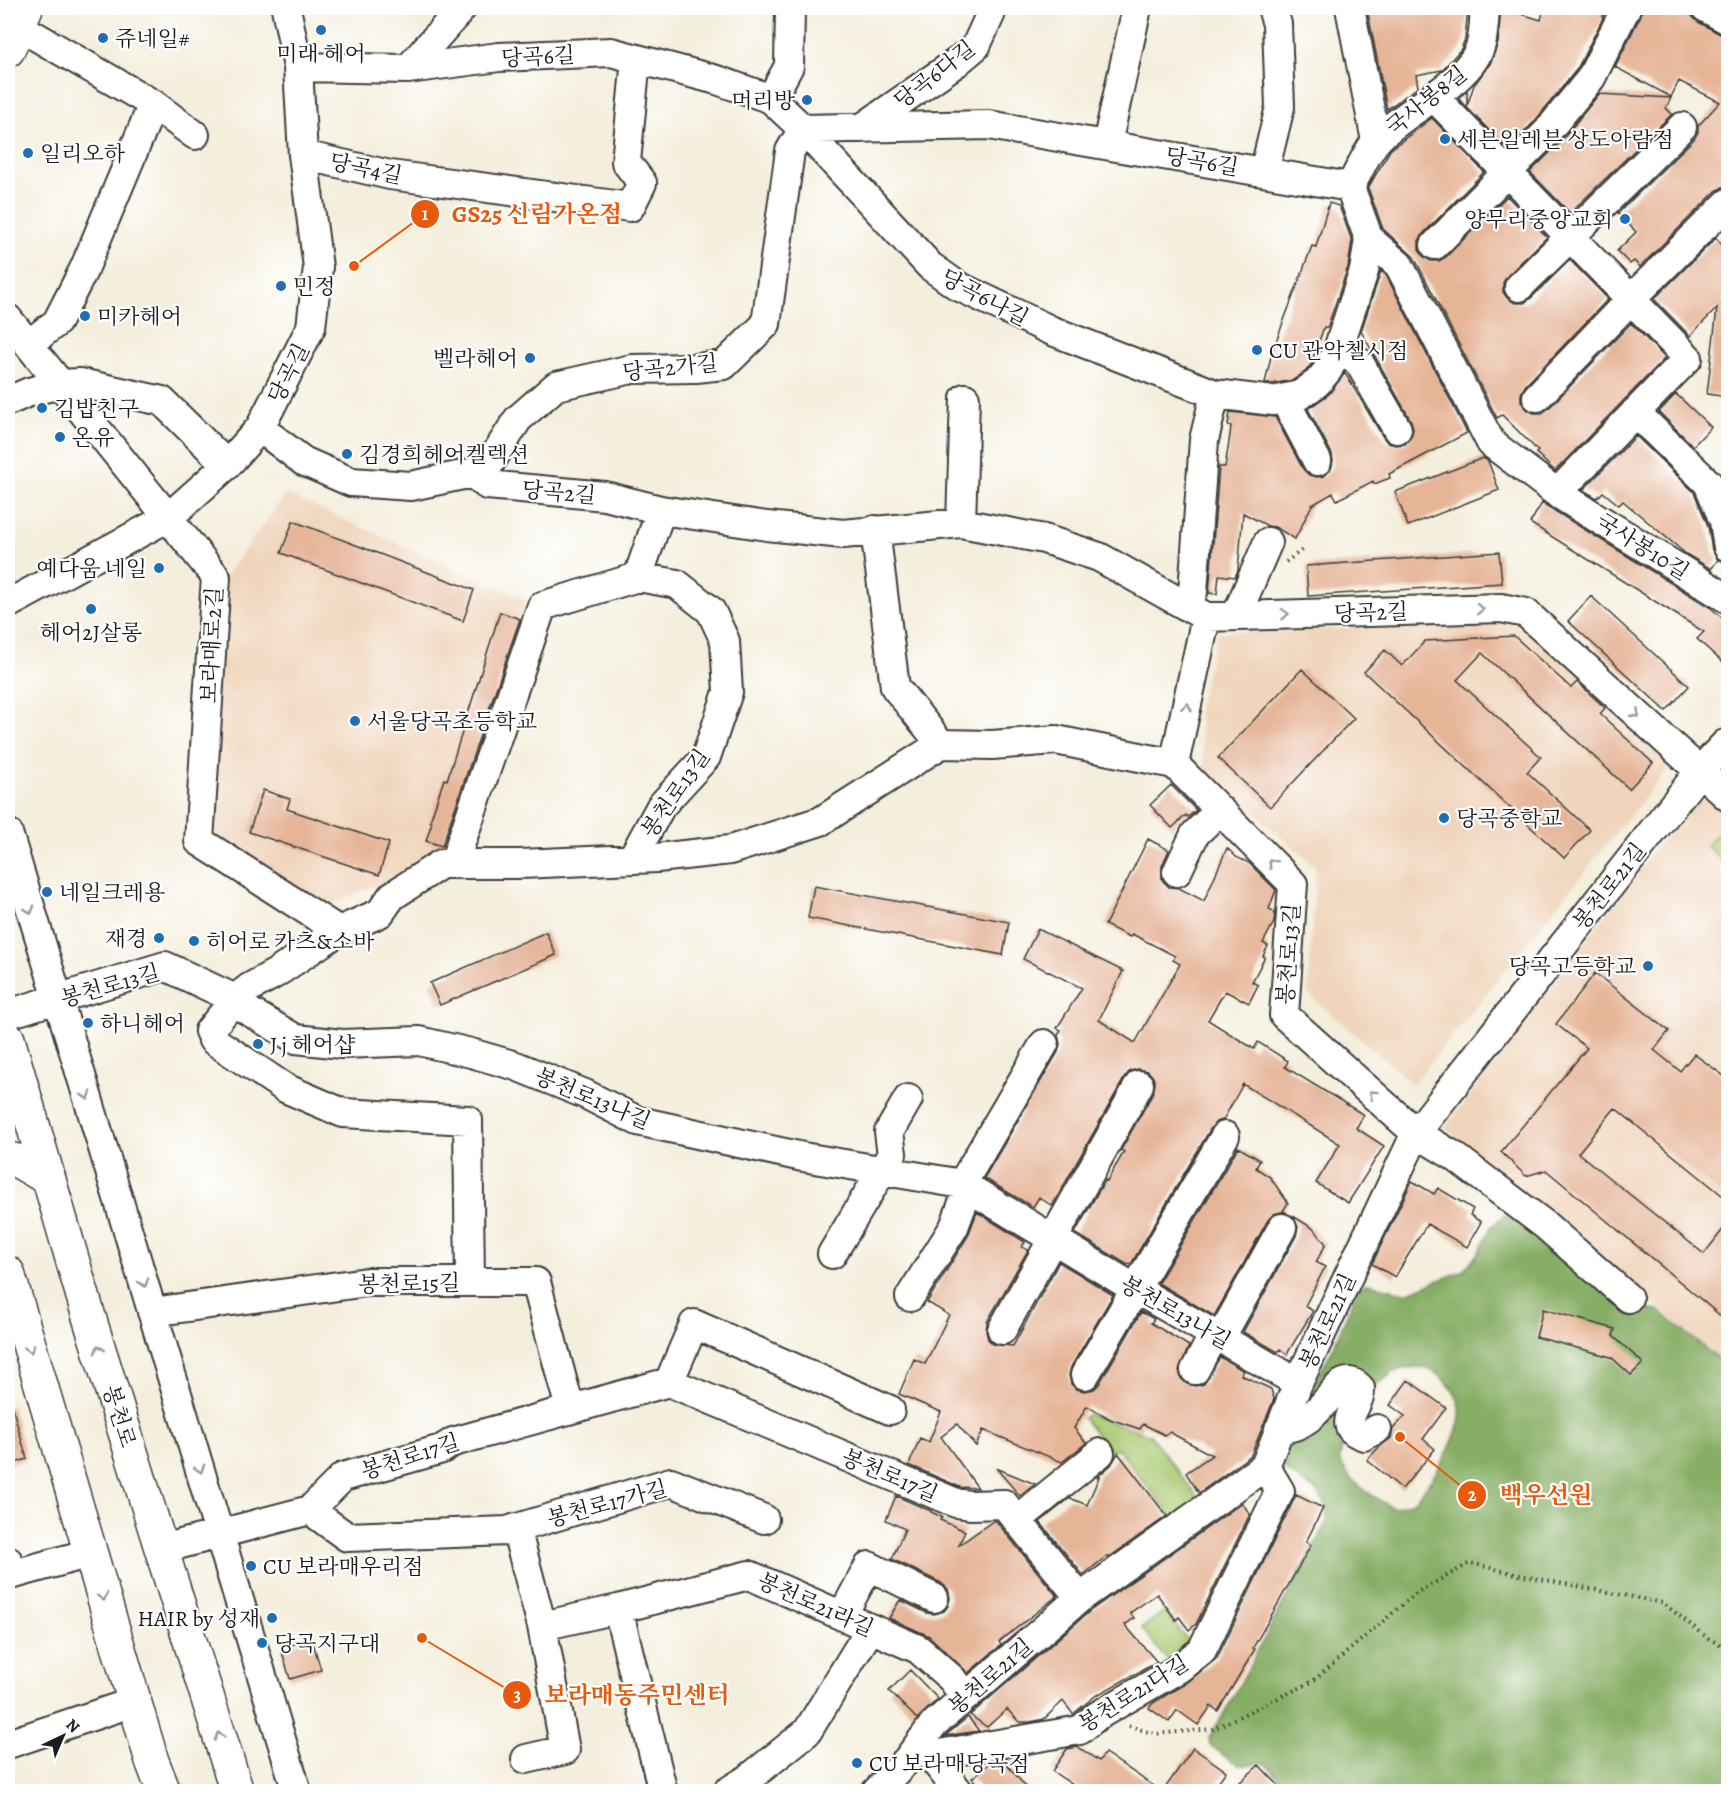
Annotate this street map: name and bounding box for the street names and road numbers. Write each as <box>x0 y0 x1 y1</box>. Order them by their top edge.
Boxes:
street label: 당곡6다길 <box>888 34 981 116</box>
street label: 당곡6길 <box>500 40 576 74</box>
street label: 국사봉8길 <box>1380 59 1473 143</box>
street label: 당곡6길 <box>1163 141 1241 183</box>
street label: 당곡4길 <box>327 147 405 191</box>
street label: 당곡6나길 <box>935 262 1034 333</box>
street label: 당곡길 <box>261 338 317 409</box>
street label: 당곡2가길 <box>621 348 719 388</box>
street label: 당곡2길 <box>521 475 597 511</box>
street label: 국사봉10길 <box>1590 507 1695 587</box>
street label: 보라매로2길 <box>194 586 230 704</box>
street label: 당곡2길 <box>1333 597 1409 629</box>
street label: 봉천로13길 <box>634 743 717 844</box>
street label: 봉천로21길 <box>1566 837 1653 936</box>
street label: 봉천로13길 <box>1270 902 1308 1006</box>
street label: 봉천로13길 <box>57 958 163 1014</box>
street label: 봉천로13나길 <box>530 1061 655 1137</box>
street label: 봉천로15길 <box>358 1268 460 1300</box>
street label: 봉천로21길 <box>1293 1268 1363 1374</box>
street label: 봉천로13나길 <box>1115 1269 1236 1357</box>
street label: 봉천로 <box>95 1381 143 1451</box>
street label: 봉천로17길 <box>357 1427 463 1487</box>
street label: 봉천로17길 <box>837 1442 942 1510</box>
street label: 봉천로17가길 <box>544 1474 671 1534</box>
street label: 봉천로21라길 <box>753 1566 878 1644</box>
street label: 봉천로21길 <box>942 1632 1039 1722</box>
street label: 봉천로21다길 <box>1073 1648 1194 1739</box>

